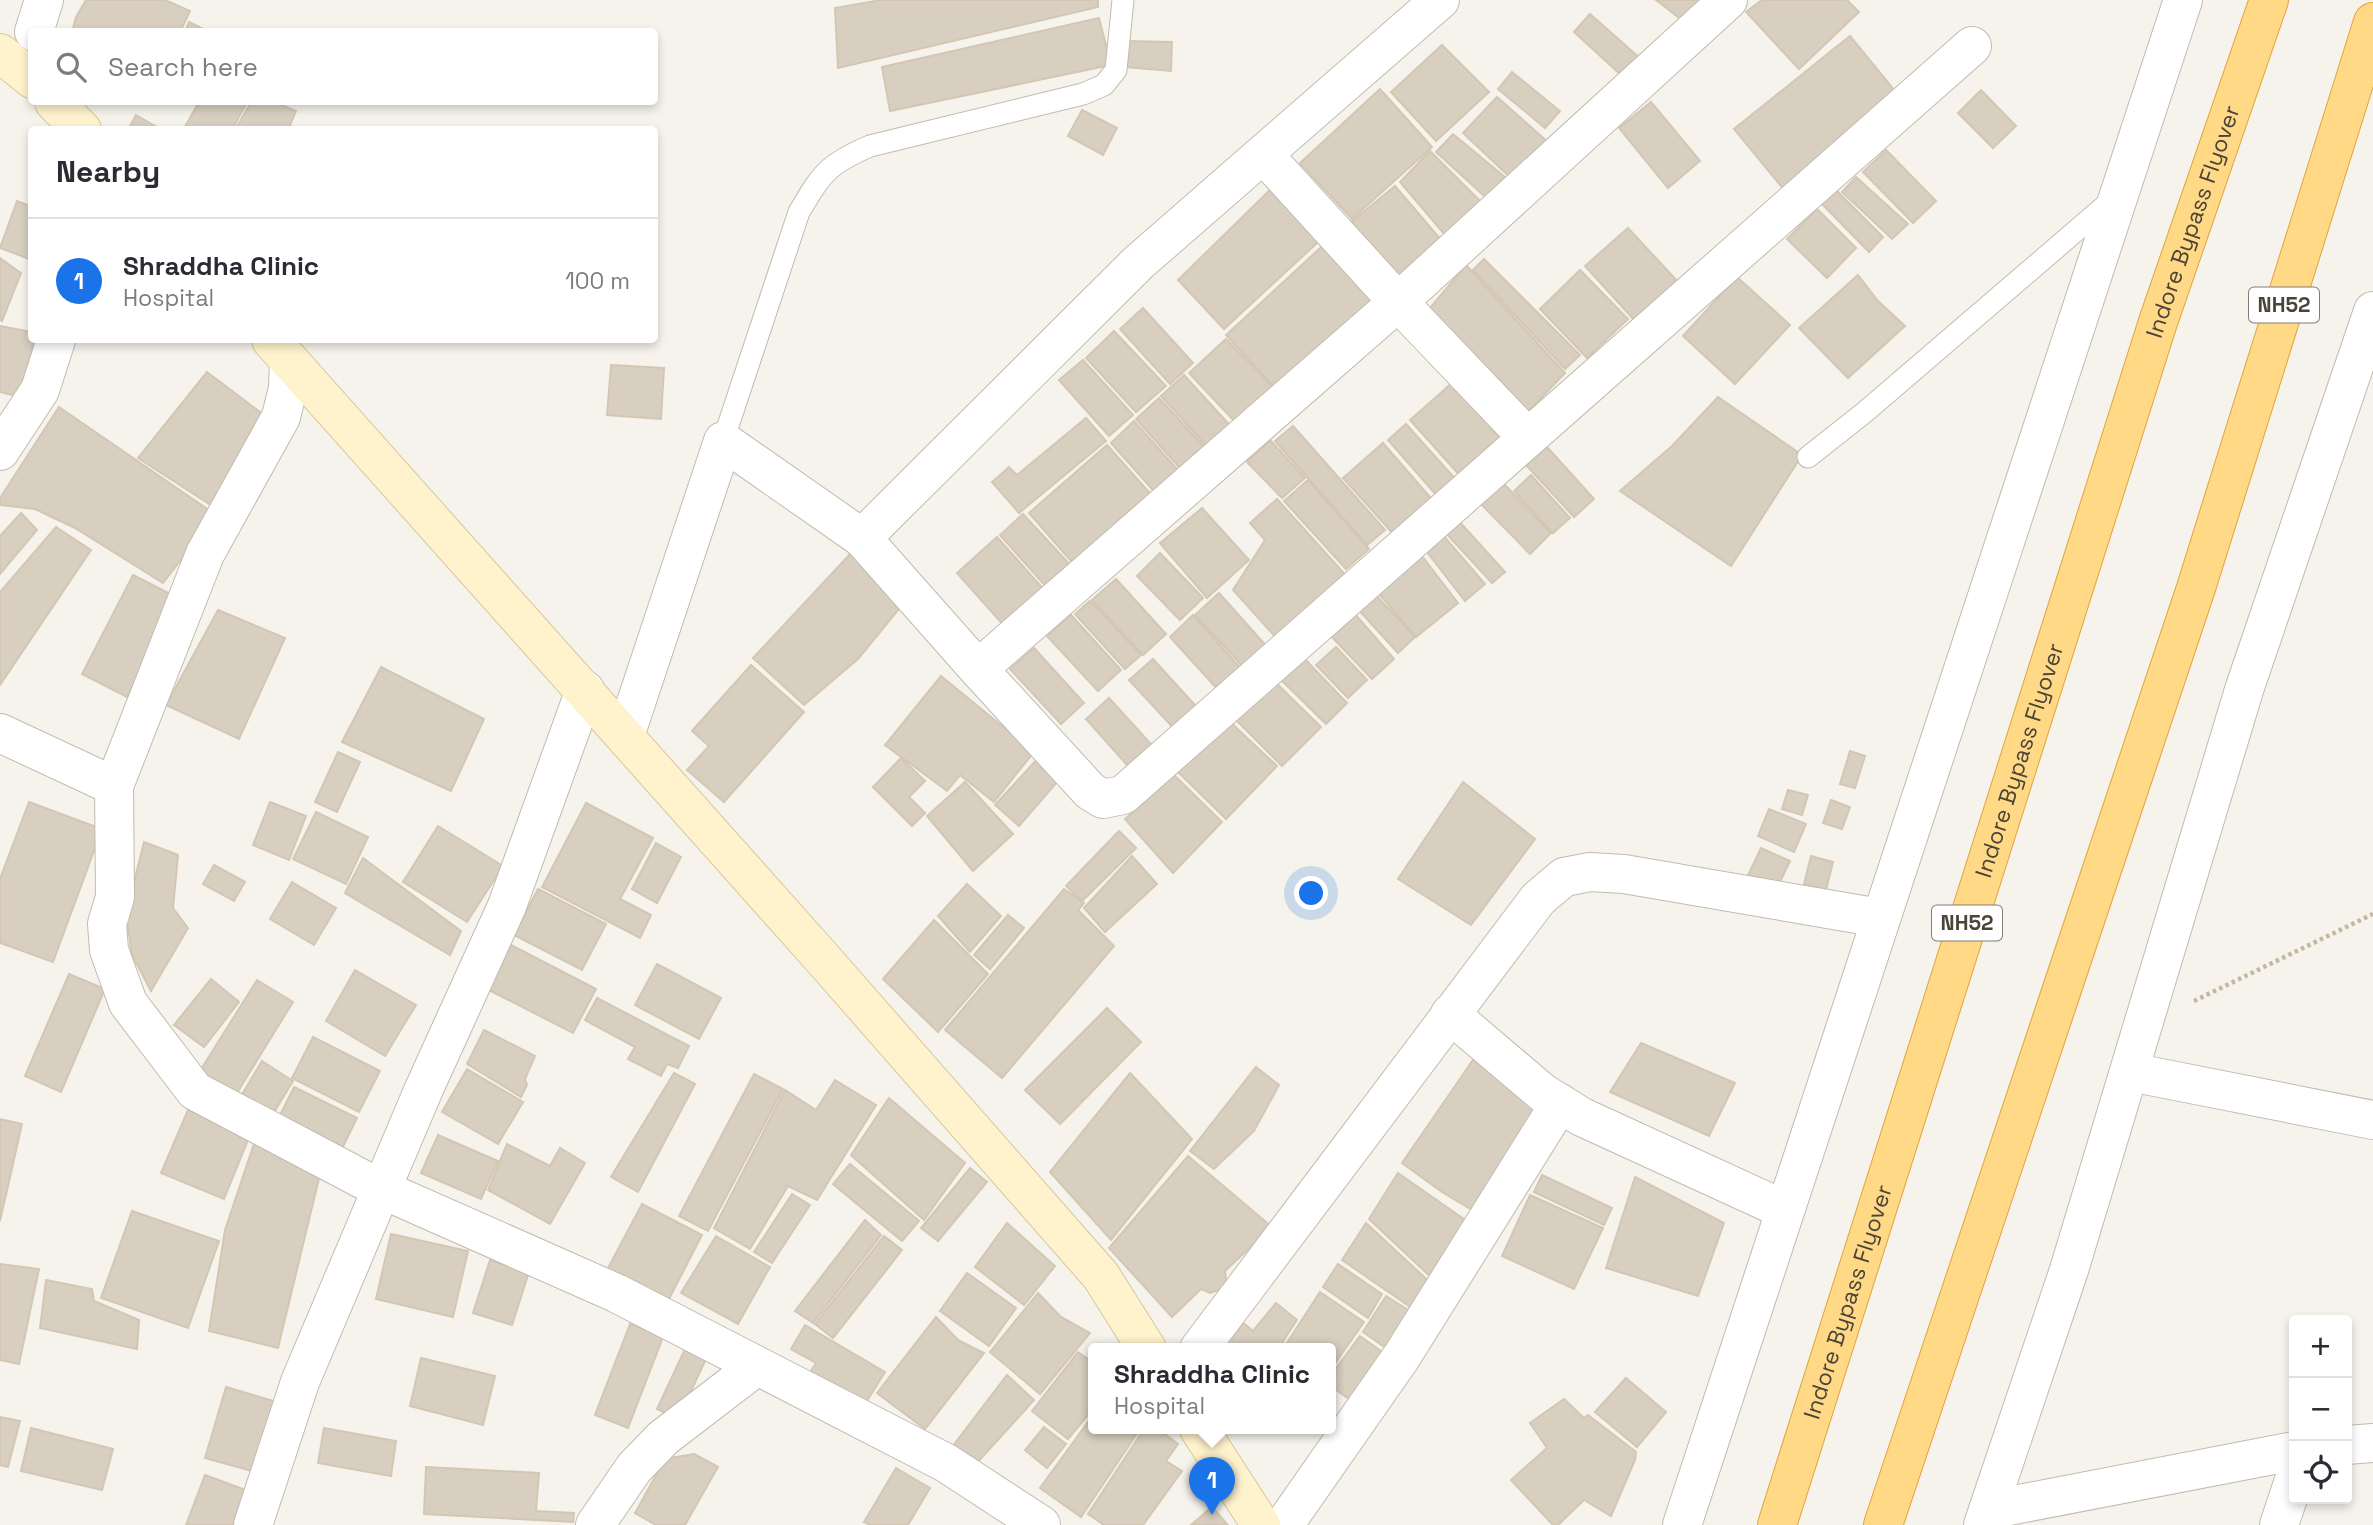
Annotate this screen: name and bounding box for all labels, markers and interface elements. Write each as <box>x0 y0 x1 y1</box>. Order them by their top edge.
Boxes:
search box <box>28 28 658 105</box>
icon: search <box>52 48 90 86</box>
text: Search here <box>108 50 258 84</box>
street label: Indore Bypass Flyover <box>2139 101 2247 342</box>
text: Nearby <box>56 152 160 191</box>
text: Shraddha Clinic <box>123 249 319 283</box>
text: 1 <box>74 266 84 296</box>
text: 100 m <box>565 266 630 296</box>
text: Hospital <box>123 283 214 313</box>
road number: NH52 <box>2249 288 2319 322</box>
street label: Indore Bypass Flyover <box>1968 640 2070 881</box>
your location <box>1294 876 1328 910</box>
road number: NH52 <box>1932 906 2002 940</box>
street label: Indore Bypass Flyover <box>1796 1181 1899 1423</box>
map controls <box>2289 1315 2352 1504</box>
button: + <box>2289 1315 2352 1378</box>
popup <box>1088 1343 1336 1434</box>
text: Shraddha Clinic <box>1114 1357 1310 1391</box>
button: − <box>2289 1378 2352 1441</box>
text: Hospital <box>1114 1391 1205 1421</box>
button: locate <box>2289 1441 2352 1504</box>
pin: 1 <box>1189 1457 1235 1515</box>

